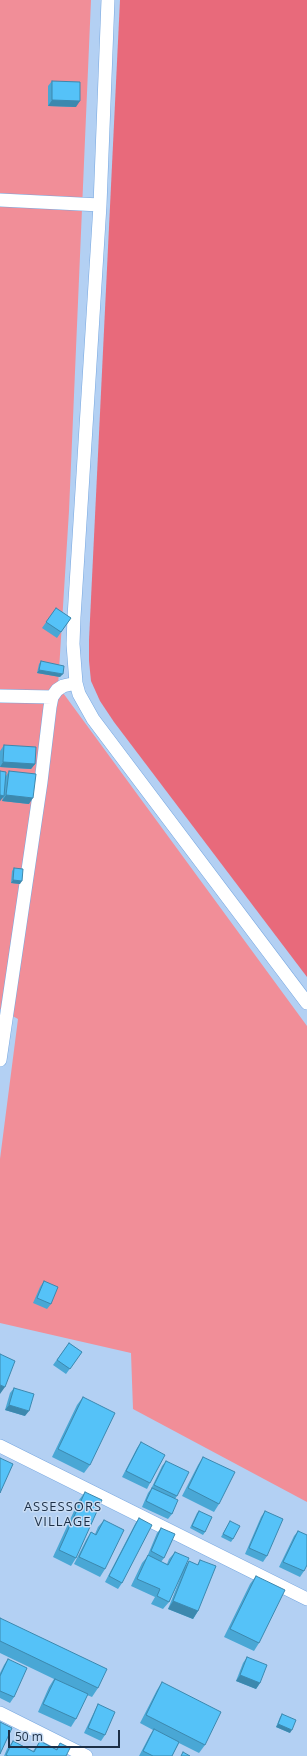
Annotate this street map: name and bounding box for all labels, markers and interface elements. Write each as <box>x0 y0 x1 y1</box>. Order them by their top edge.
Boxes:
district label: ASSESSORS VILLAGE <box>24 1499 102 1530</box>
scale bar <box>10 1722 122 1748</box>
text: 50 m <box>15 1728 43 1745</box>

